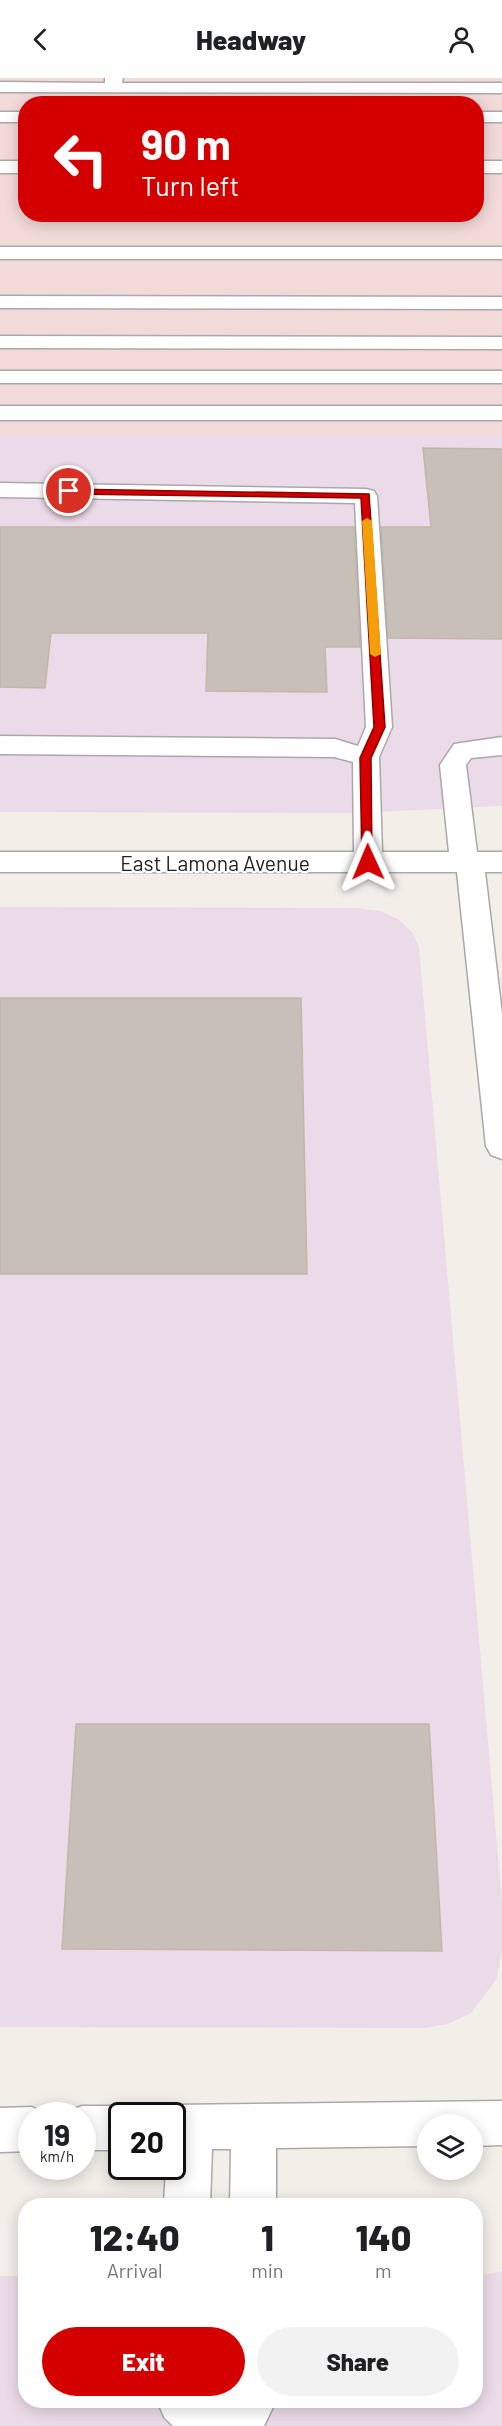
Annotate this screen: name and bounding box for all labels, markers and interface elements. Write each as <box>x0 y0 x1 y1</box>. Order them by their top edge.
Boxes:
icon: back <box>24 23 57 56</box>
text: Headway <box>196 23 306 55</box>
icon: person <box>445 23 478 56</box>
text: 90 m <box>141 118 231 168</box>
icon: left <box>42 120 120 198</box>
text: Turn left <box>141 169 239 201</box>
pin <box>43 465 94 516</box>
icon: arrive <box>52 474 85 507</box>
position arrow <box>336 830 400 894</box>
street label: East Lamona Avenue <box>120 850 310 875</box>
speed limit sign: 20 <box>108 2102 186 2180</box>
map controls <box>417 2114 483 2180</box>
button: layers <box>417 2114 483 2180</box>
text: 19 <box>44 2116 70 2152</box>
text: km/h <box>40 2147 74 2165</box>
text: 12:40 <box>90 2215 179 2258</box>
text: 1 <box>261 2215 274 2258</box>
text: 140 <box>355 2215 411 2258</box>
text: Arrival <box>107 2258 163 2282</box>
text: min <box>251 2258 284 2282</box>
text: m <box>375 2258 392 2282</box>
button: Exit <box>42 2327 245 2396</box>
button: Share <box>257 2327 459 2396</box>

